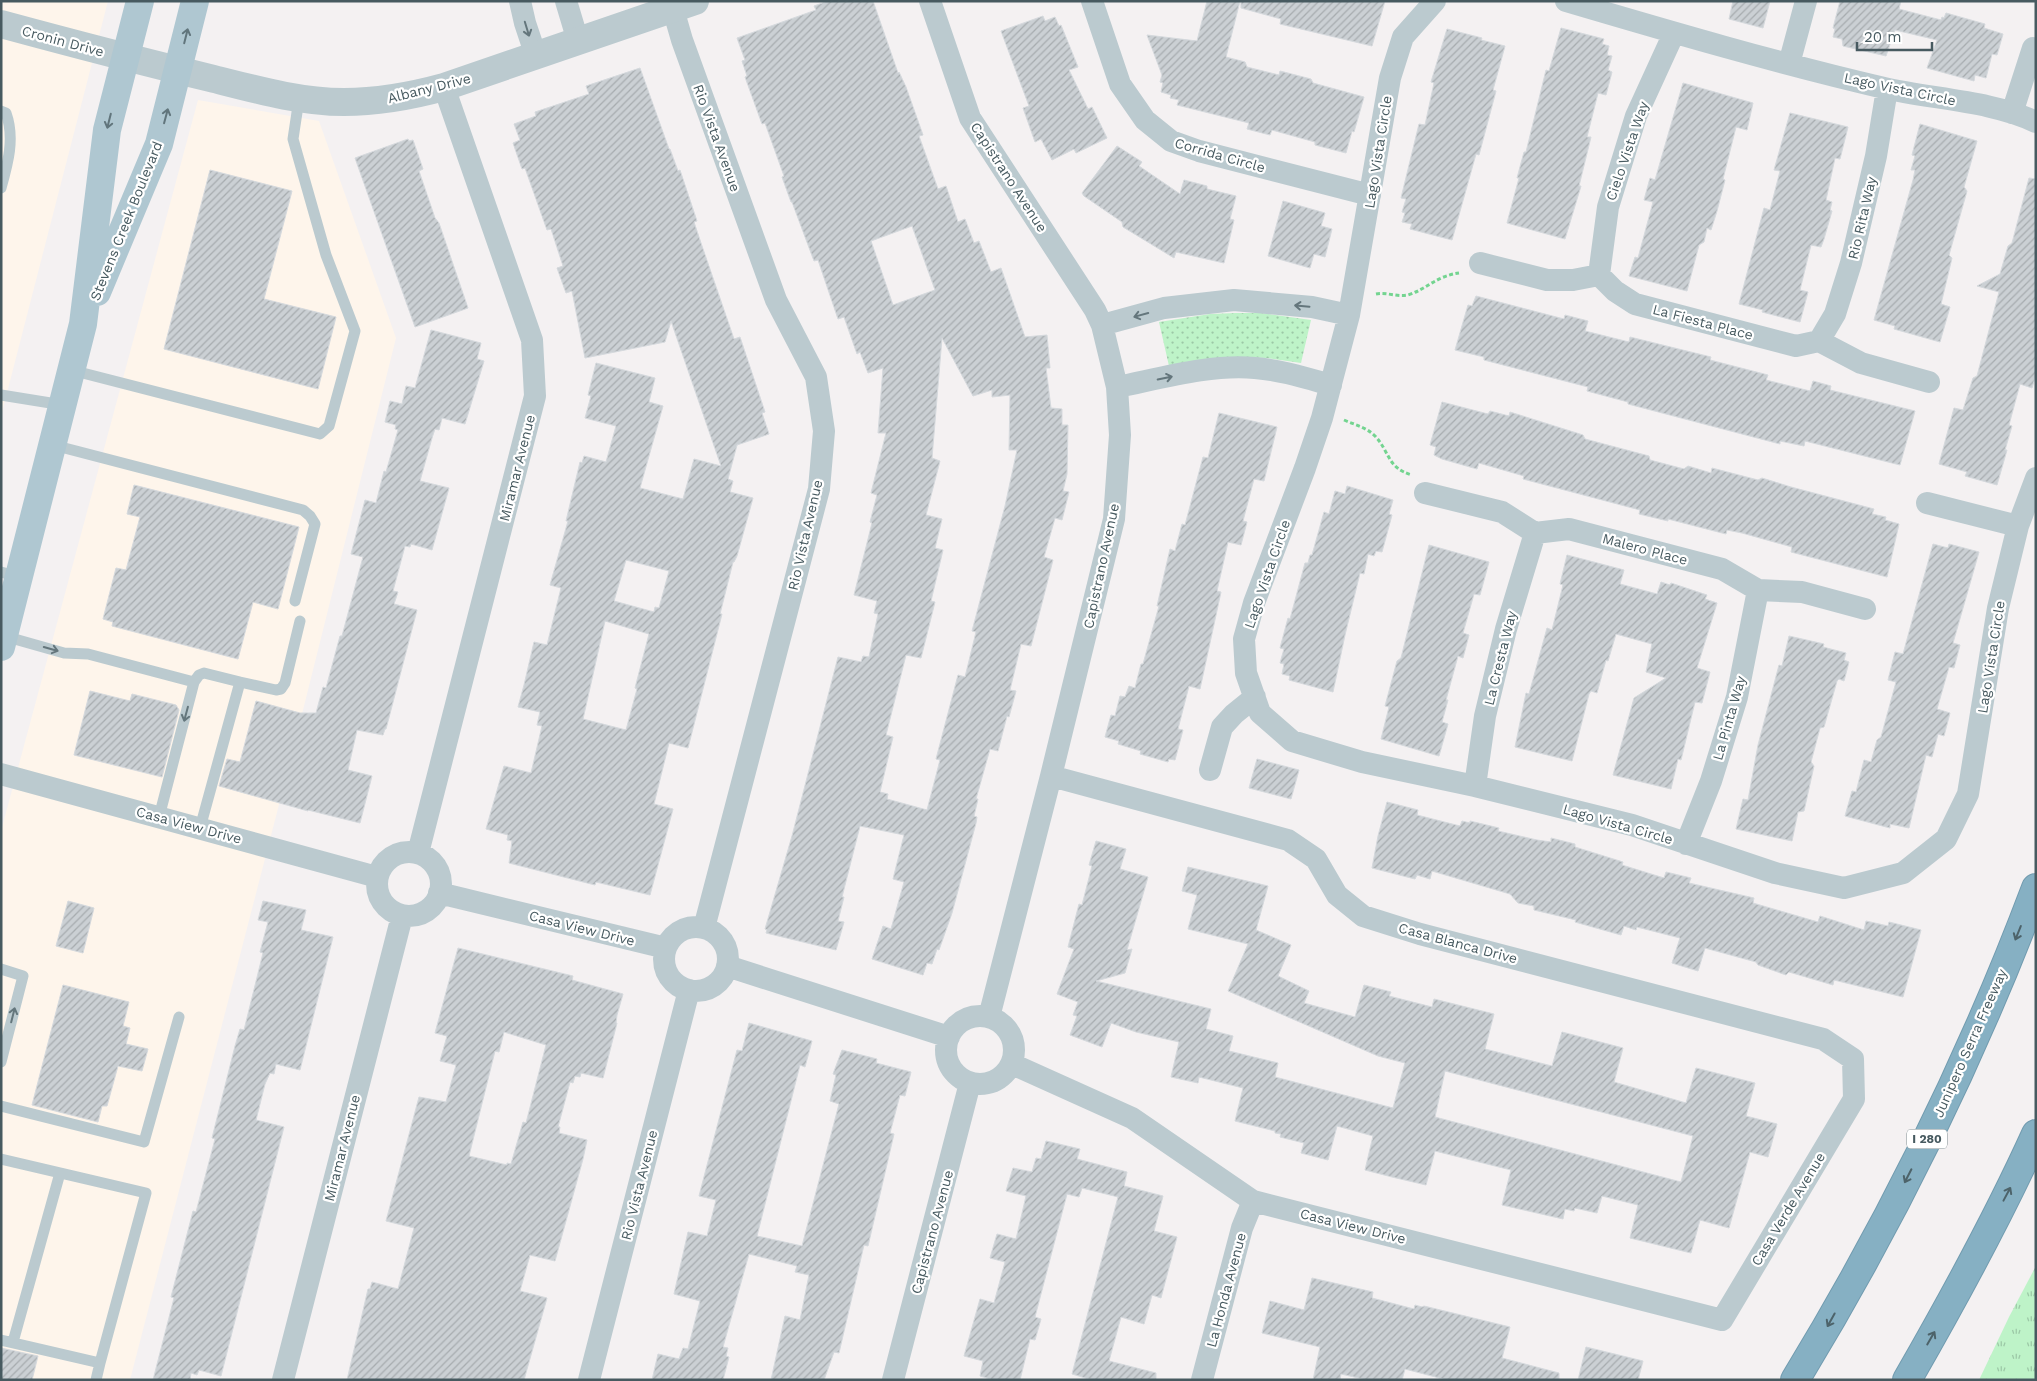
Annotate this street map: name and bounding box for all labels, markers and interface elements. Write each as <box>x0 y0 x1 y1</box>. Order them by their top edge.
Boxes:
one-way arrow <box>523 20 532 36</box>
scale bar <box>1857 20 1932 52</box>
street label: Cronin Drive <box>20 22 106 60</box>
one-way arrow <box>182 28 192 44</box>
text: 20 m <box>1864 28 1902 46</box>
street label: Lago Vista Circle <box>1843 69 1957 109</box>
street label: Albany Drive <box>386 70 472 106</box>
street label: Rio Vista Avenue <box>690 82 744 194</box>
street label: Lago Vista Circle <box>1361 95 1395 209</box>
street label: Cielo Vista Way <box>1602 98 1652 203</box>
one-way arrow <box>162 108 171 124</box>
one-way arrow <box>104 113 113 129</box>
street label: Capistrano Avenue <box>968 119 1050 235</box>
street label: Corrida Circle <box>1173 134 1267 176</box>
street label: Stevens Creek Boulevard <box>87 139 165 303</box>
street label: Rio Rita Way <box>1845 174 1879 261</box>
street label: La Fiesta Place <box>1651 301 1755 343</box>
one-way arrow <box>1294 302 1310 311</box>
one-way arrow <box>1133 310 1149 320</box>
one-way arrow <box>1157 372 1173 382</box>
street label: Miramar Avenue <box>496 413 538 523</box>
street label: Rio Vista Avenue <box>784 478 826 592</box>
street label: Capistrano Avenue <box>1080 502 1122 630</box>
street label: Lago Vista Circle <box>1241 518 1293 630</box>
street label: Malero Place <box>1601 530 1689 568</box>
street label: Lago Vista Circle <box>1974 600 2008 714</box>
street label: La Cresta Way <box>1481 608 1520 707</box>
one-way arrow <box>43 645 59 654</box>
street label: La Pinta Way <box>1709 673 1749 762</box>
one-way arrow <box>181 705 190 721</box>
street label: Lago Vista Circle <box>1561 801 1675 847</box>
street label: Casa View Drive <box>135 803 243 847</box>
street label: Casa View Drive <box>527 907 637 949</box>
street label: Casa Blanca Drive <box>1397 919 1519 967</box>
one-way arrow <box>2013 925 2022 940</box>
street label: Junipero Serra Freeway <box>1930 966 2010 1120</box>
one-way arrow <box>9 1007 18 1023</box>
street label: Miramar Avenue <box>321 1093 363 1203</box>
street label: Rio Vista Avenue <box>618 1128 660 1242</box>
road number: I 280 <box>1907 1130 1947 1148</box>
street label: Casa Verde Avenue <box>1748 1149 1828 1269</box>
street label: Capistrano Avenue <box>908 1168 956 1296</box>
one-way arrow <box>1903 1169 1913 1184</box>
one-way arrow <box>2003 1187 2012 1202</box>
street label: Casa View Drive <box>1298 1205 1408 1247</box>
street label: La Honda Avenue <box>1203 1231 1249 1349</box>
one-way arrow <box>1825 1312 1835 1326</box>
one-way arrow <box>1927 1331 1937 1345</box>

